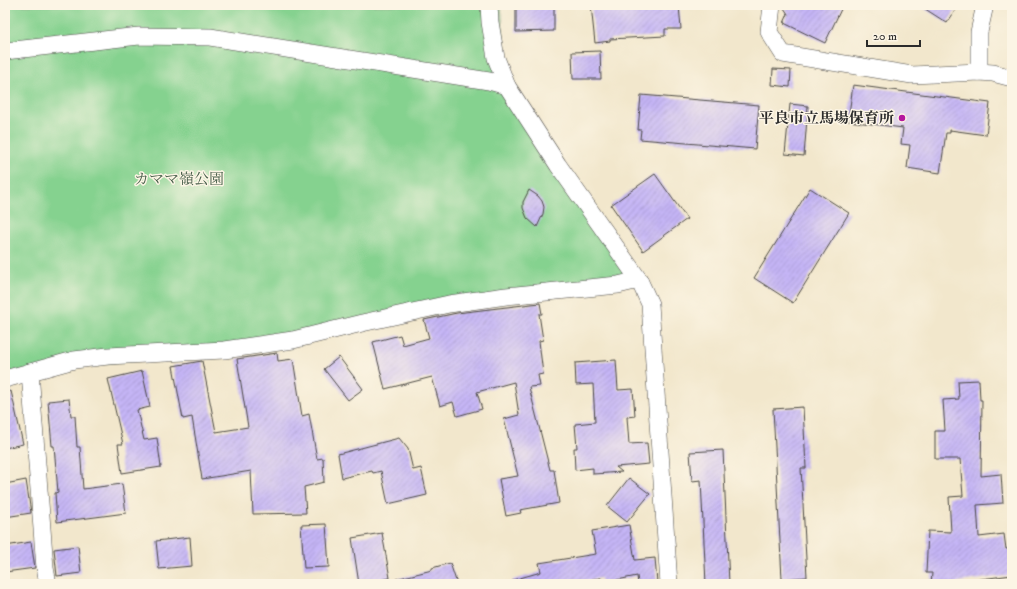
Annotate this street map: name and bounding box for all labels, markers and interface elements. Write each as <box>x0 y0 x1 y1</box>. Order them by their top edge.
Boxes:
scale bar <box>867 22 920 48</box>
text: 20 m <box>873 29 897 44</box>
place label: 平良市立馬場保育所 <box>759 109 894 128</box>
marker: 平良市立馬場保育所 <box>897 113 907 123</box>
park label: カママ嶺公園 <box>134 170 224 189</box>

